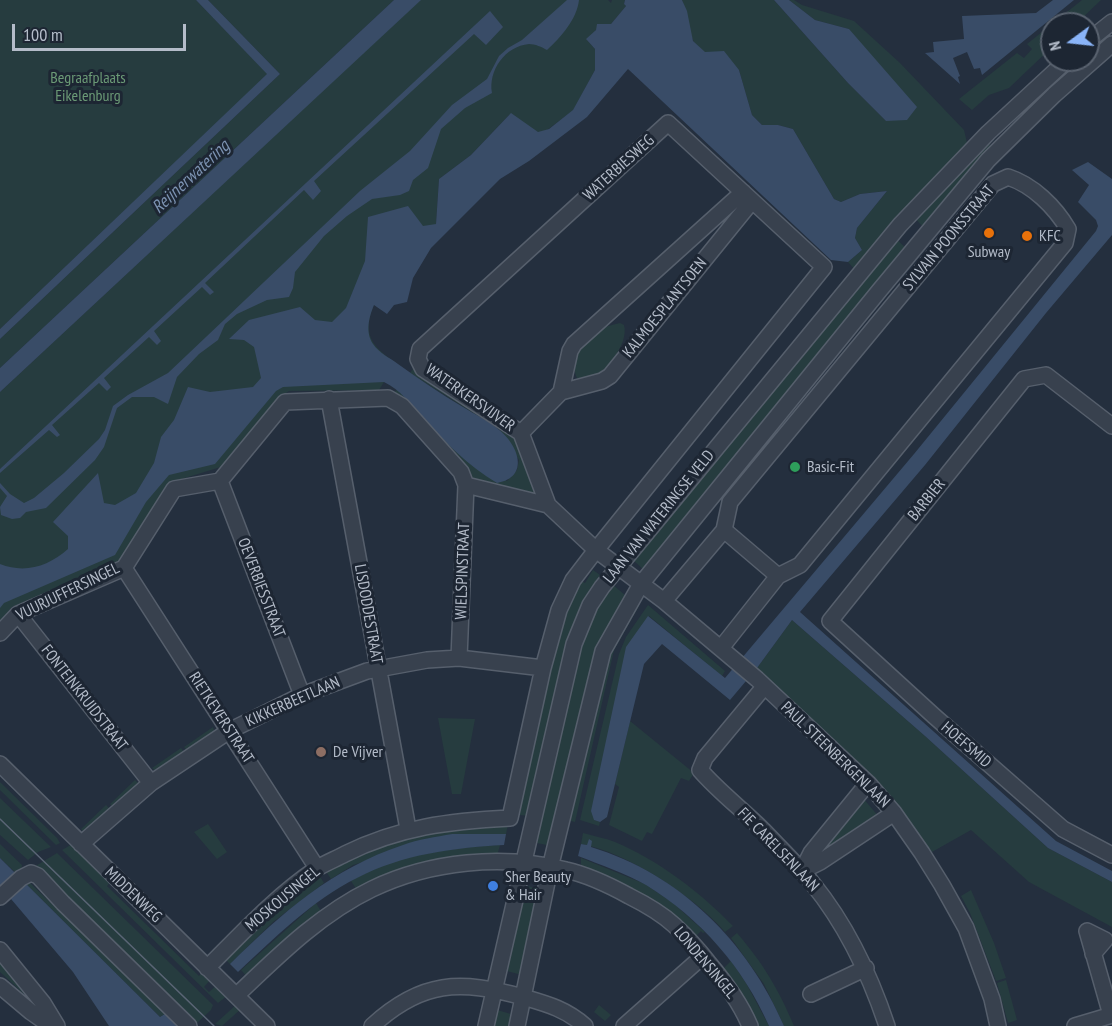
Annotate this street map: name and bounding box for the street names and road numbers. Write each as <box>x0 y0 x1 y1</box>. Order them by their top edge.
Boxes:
street label: WATERBIESWEG <box>579 131 659 205</box>
street label: SYLVAIN POONSSTRAAT <box>899 181 999 295</box>
street label: KALMOESPLANTSOEN <box>619 254 711 362</box>
street label: WATERKERSVIJVER <box>422 360 518 436</box>
street label: LAAN VAN WATERINGSE VELD <box>599 447 719 587</box>
street label: BARBIER <box>904 475 950 525</box>
street label: WIELSPINSTRAAT <box>452 522 474 620</box>
street label: OEVERBIESSTRAAT <box>233 535 289 641</box>
street label: VUURJUFFERSINGEL <box>13 559 123 625</box>
street label: LISDODDESTRAAT <box>350 563 386 665</box>
street label: FONTEINKRUIDSTRAAT <box>37 641 131 755</box>
street label: RIETKEVERSTRAAT <box>184 669 258 767</box>
street label: KIKKERBEETLAAN <box>243 673 343 731</box>
street label: PAUL STEENBERGENLAAN <box>777 698 893 812</box>
street label: HOEFSMID <box>937 718 995 772</box>
street label: FIE CARELSENLAAN <box>733 804 823 896</box>
street label: MOSKOUSINGEL <box>242 862 324 936</box>
street label: MIDDENWEG <box>101 863 165 927</box>
street label: LONDENSINGEL <box>670 923 740 1003</box>

